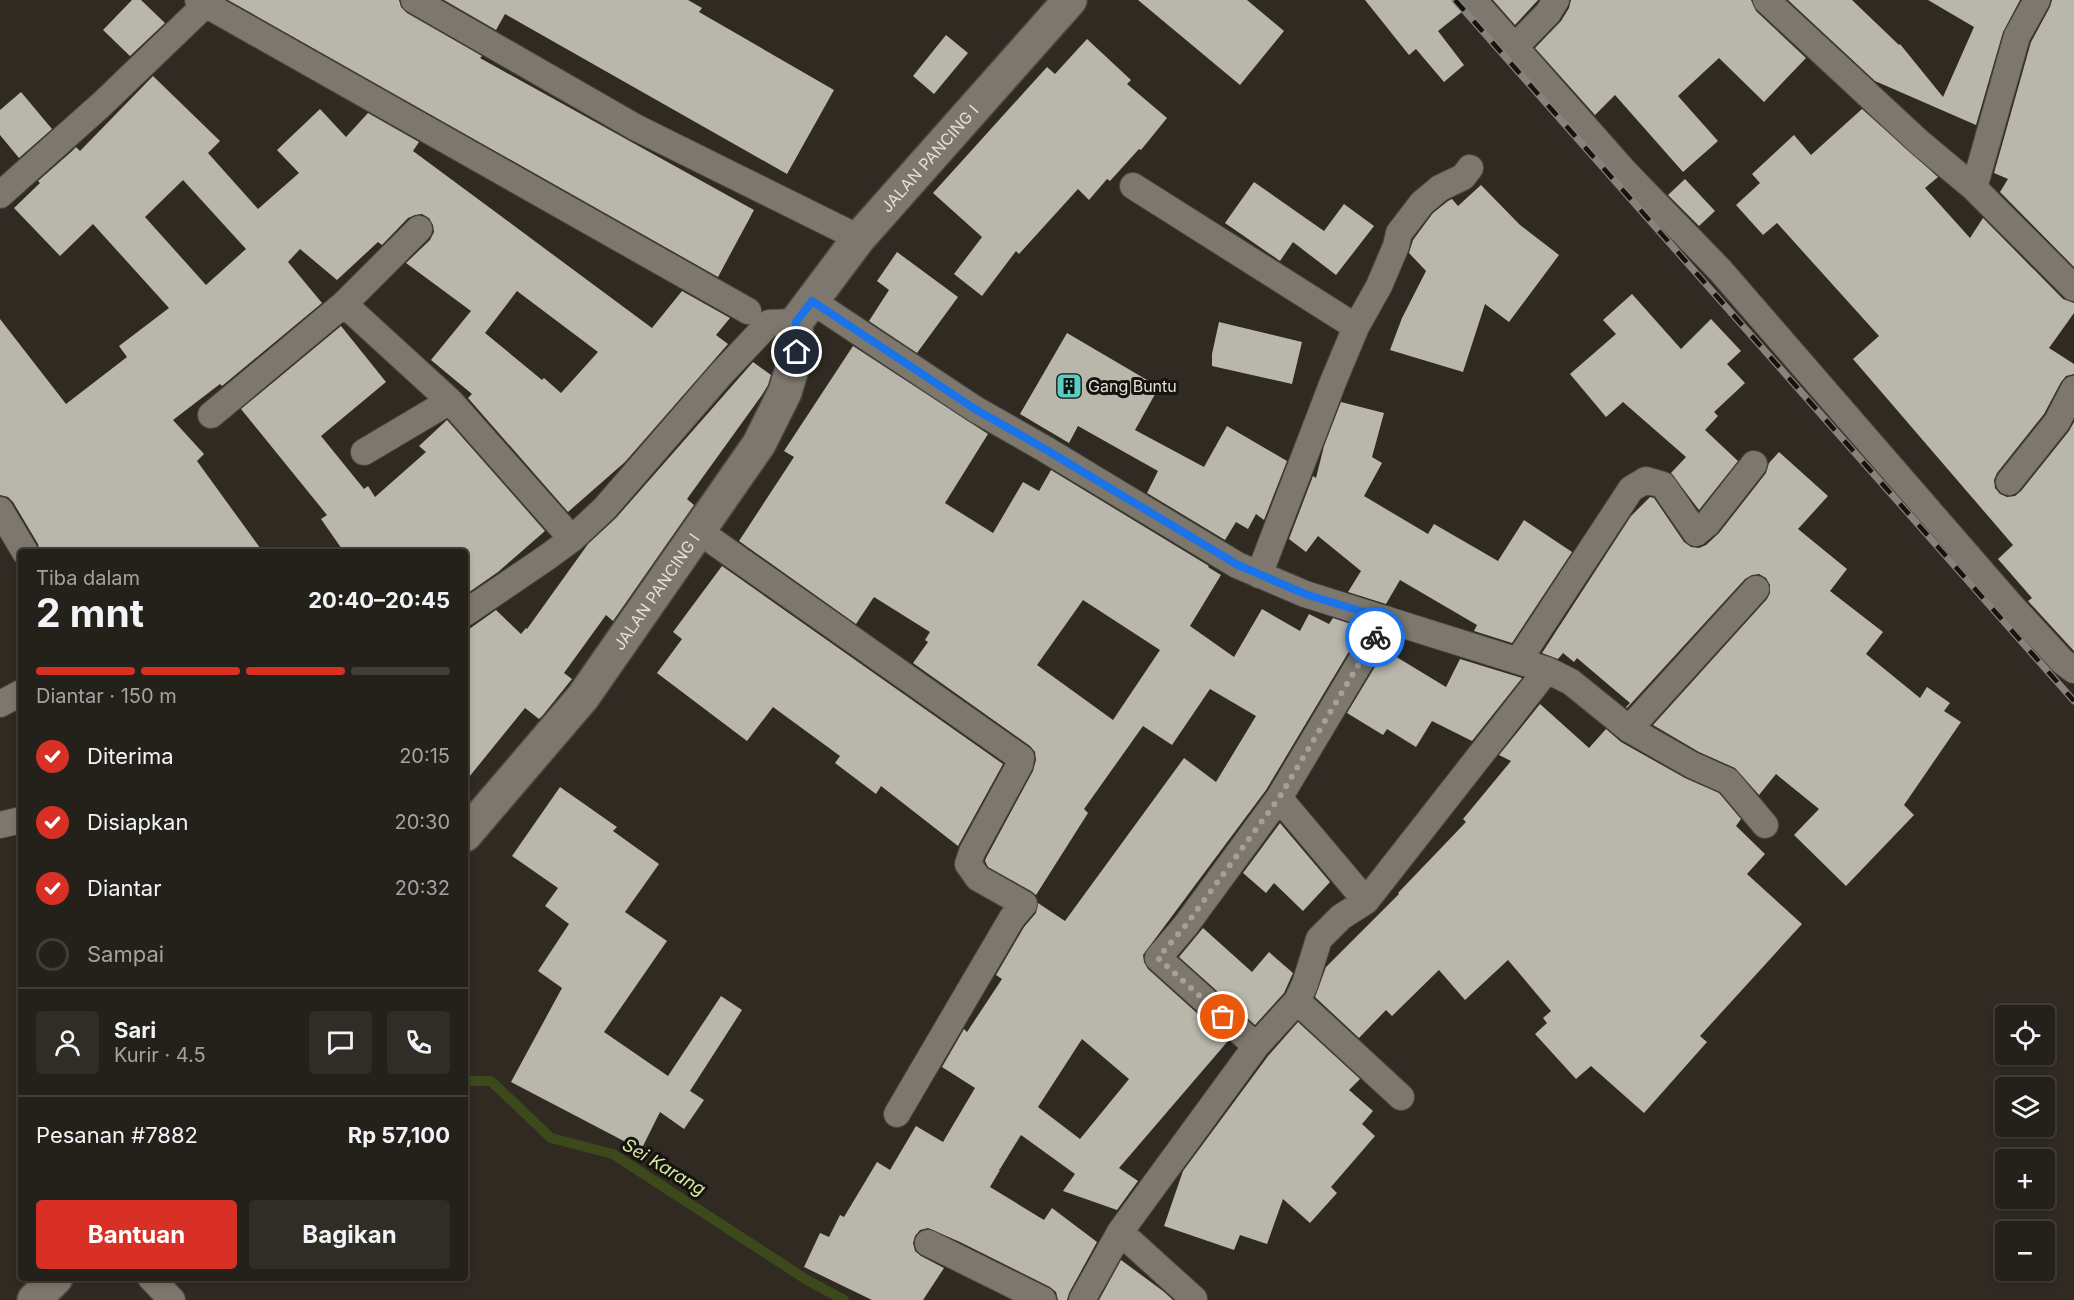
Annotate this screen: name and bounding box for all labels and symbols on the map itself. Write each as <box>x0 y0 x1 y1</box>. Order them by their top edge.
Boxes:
street label: JALAN PANCING I <box>876 100 983 217</box>
pin <box>771 326 822 377</box>
building icon: Gang Buntu <box>1054 371 1084 401</box>
place label: Gang Buntu <box>1088 376 1177 396</box>
street label: JALAN PANCING I <box>609 529 704 654</box>
courier <box>1345 607 1405 667</box>
pin <box>1197 991 1248 1042</box>
water label: Sei Karang <box>619 1134 710 1200</box>

